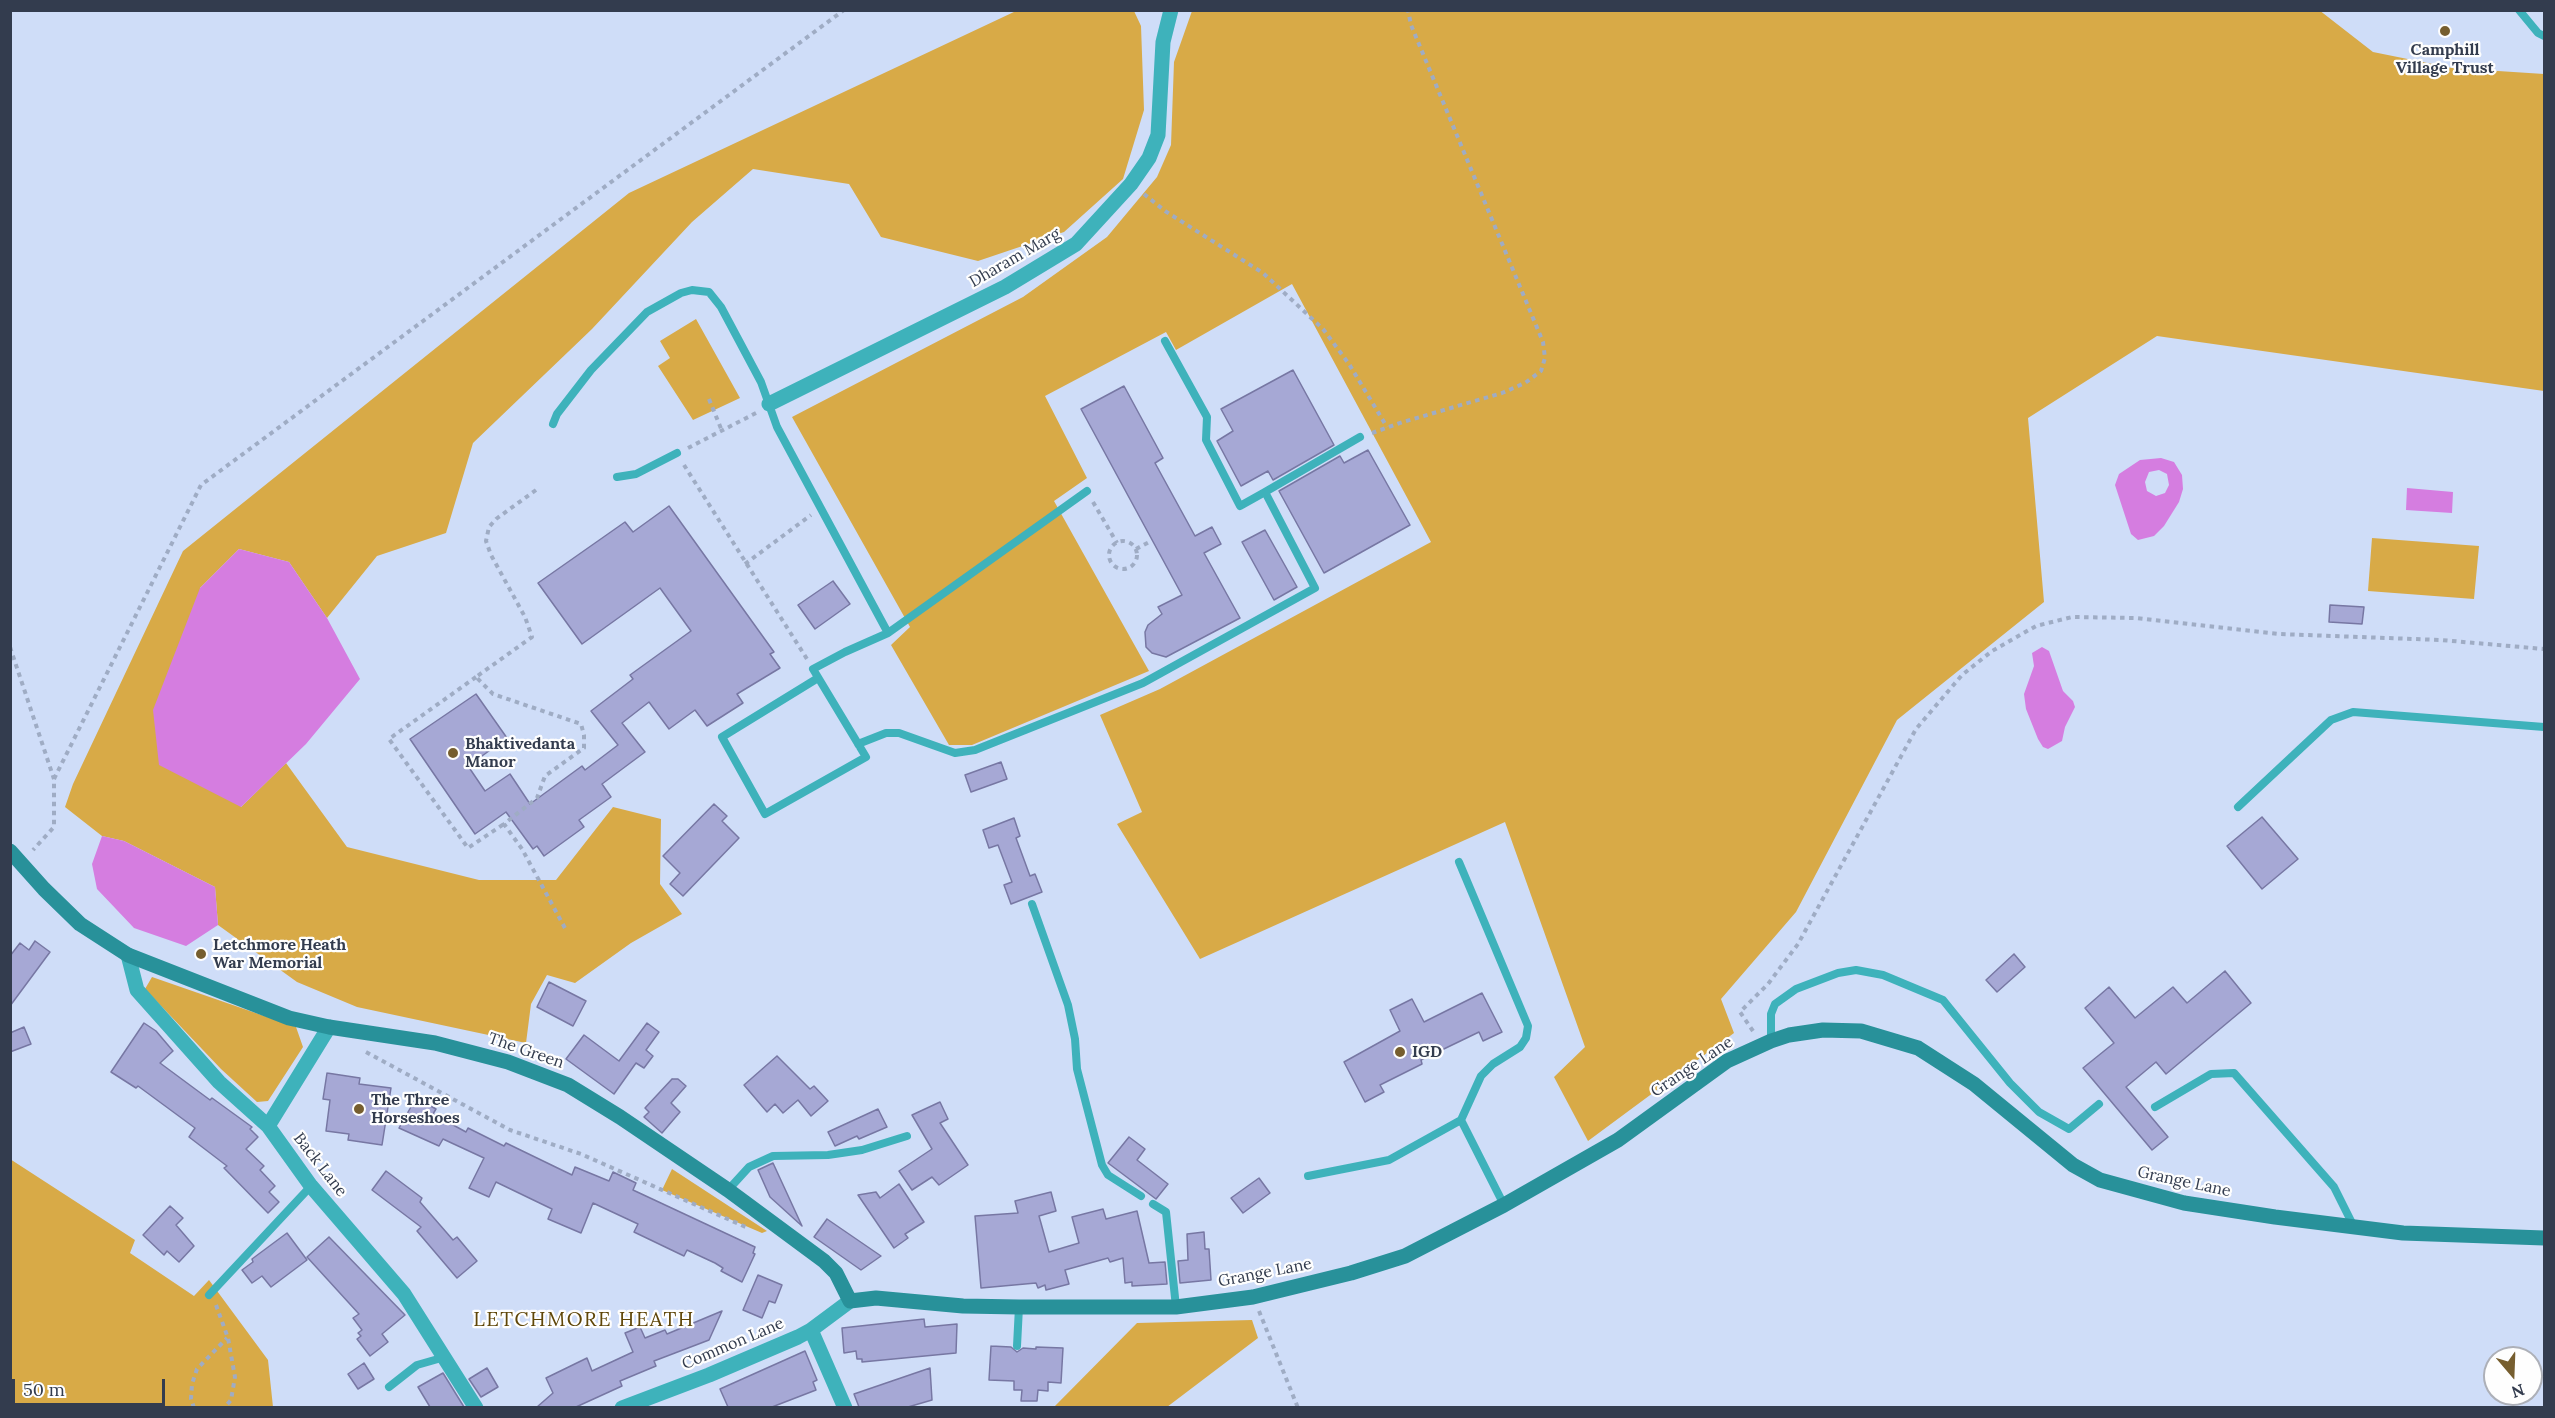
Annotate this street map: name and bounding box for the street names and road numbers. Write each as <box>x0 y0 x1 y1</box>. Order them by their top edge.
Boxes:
street label: Dharam Marg <box>966 224 1064 292</box>
street label: The Green <box>486 1029 566 1073</box>
street label: Grange Lane <box>1647 1033 1737 1101</box>
street label: Back Lane <box>289 1129 351 1201</box>
street label: Grange Lane <box>2136 1163 2232 1201</box>
street label: Grange Lane <box>1217 1255 1313 1291</box>
street label: Common Lane <box>679 1314 787 1374</box>

